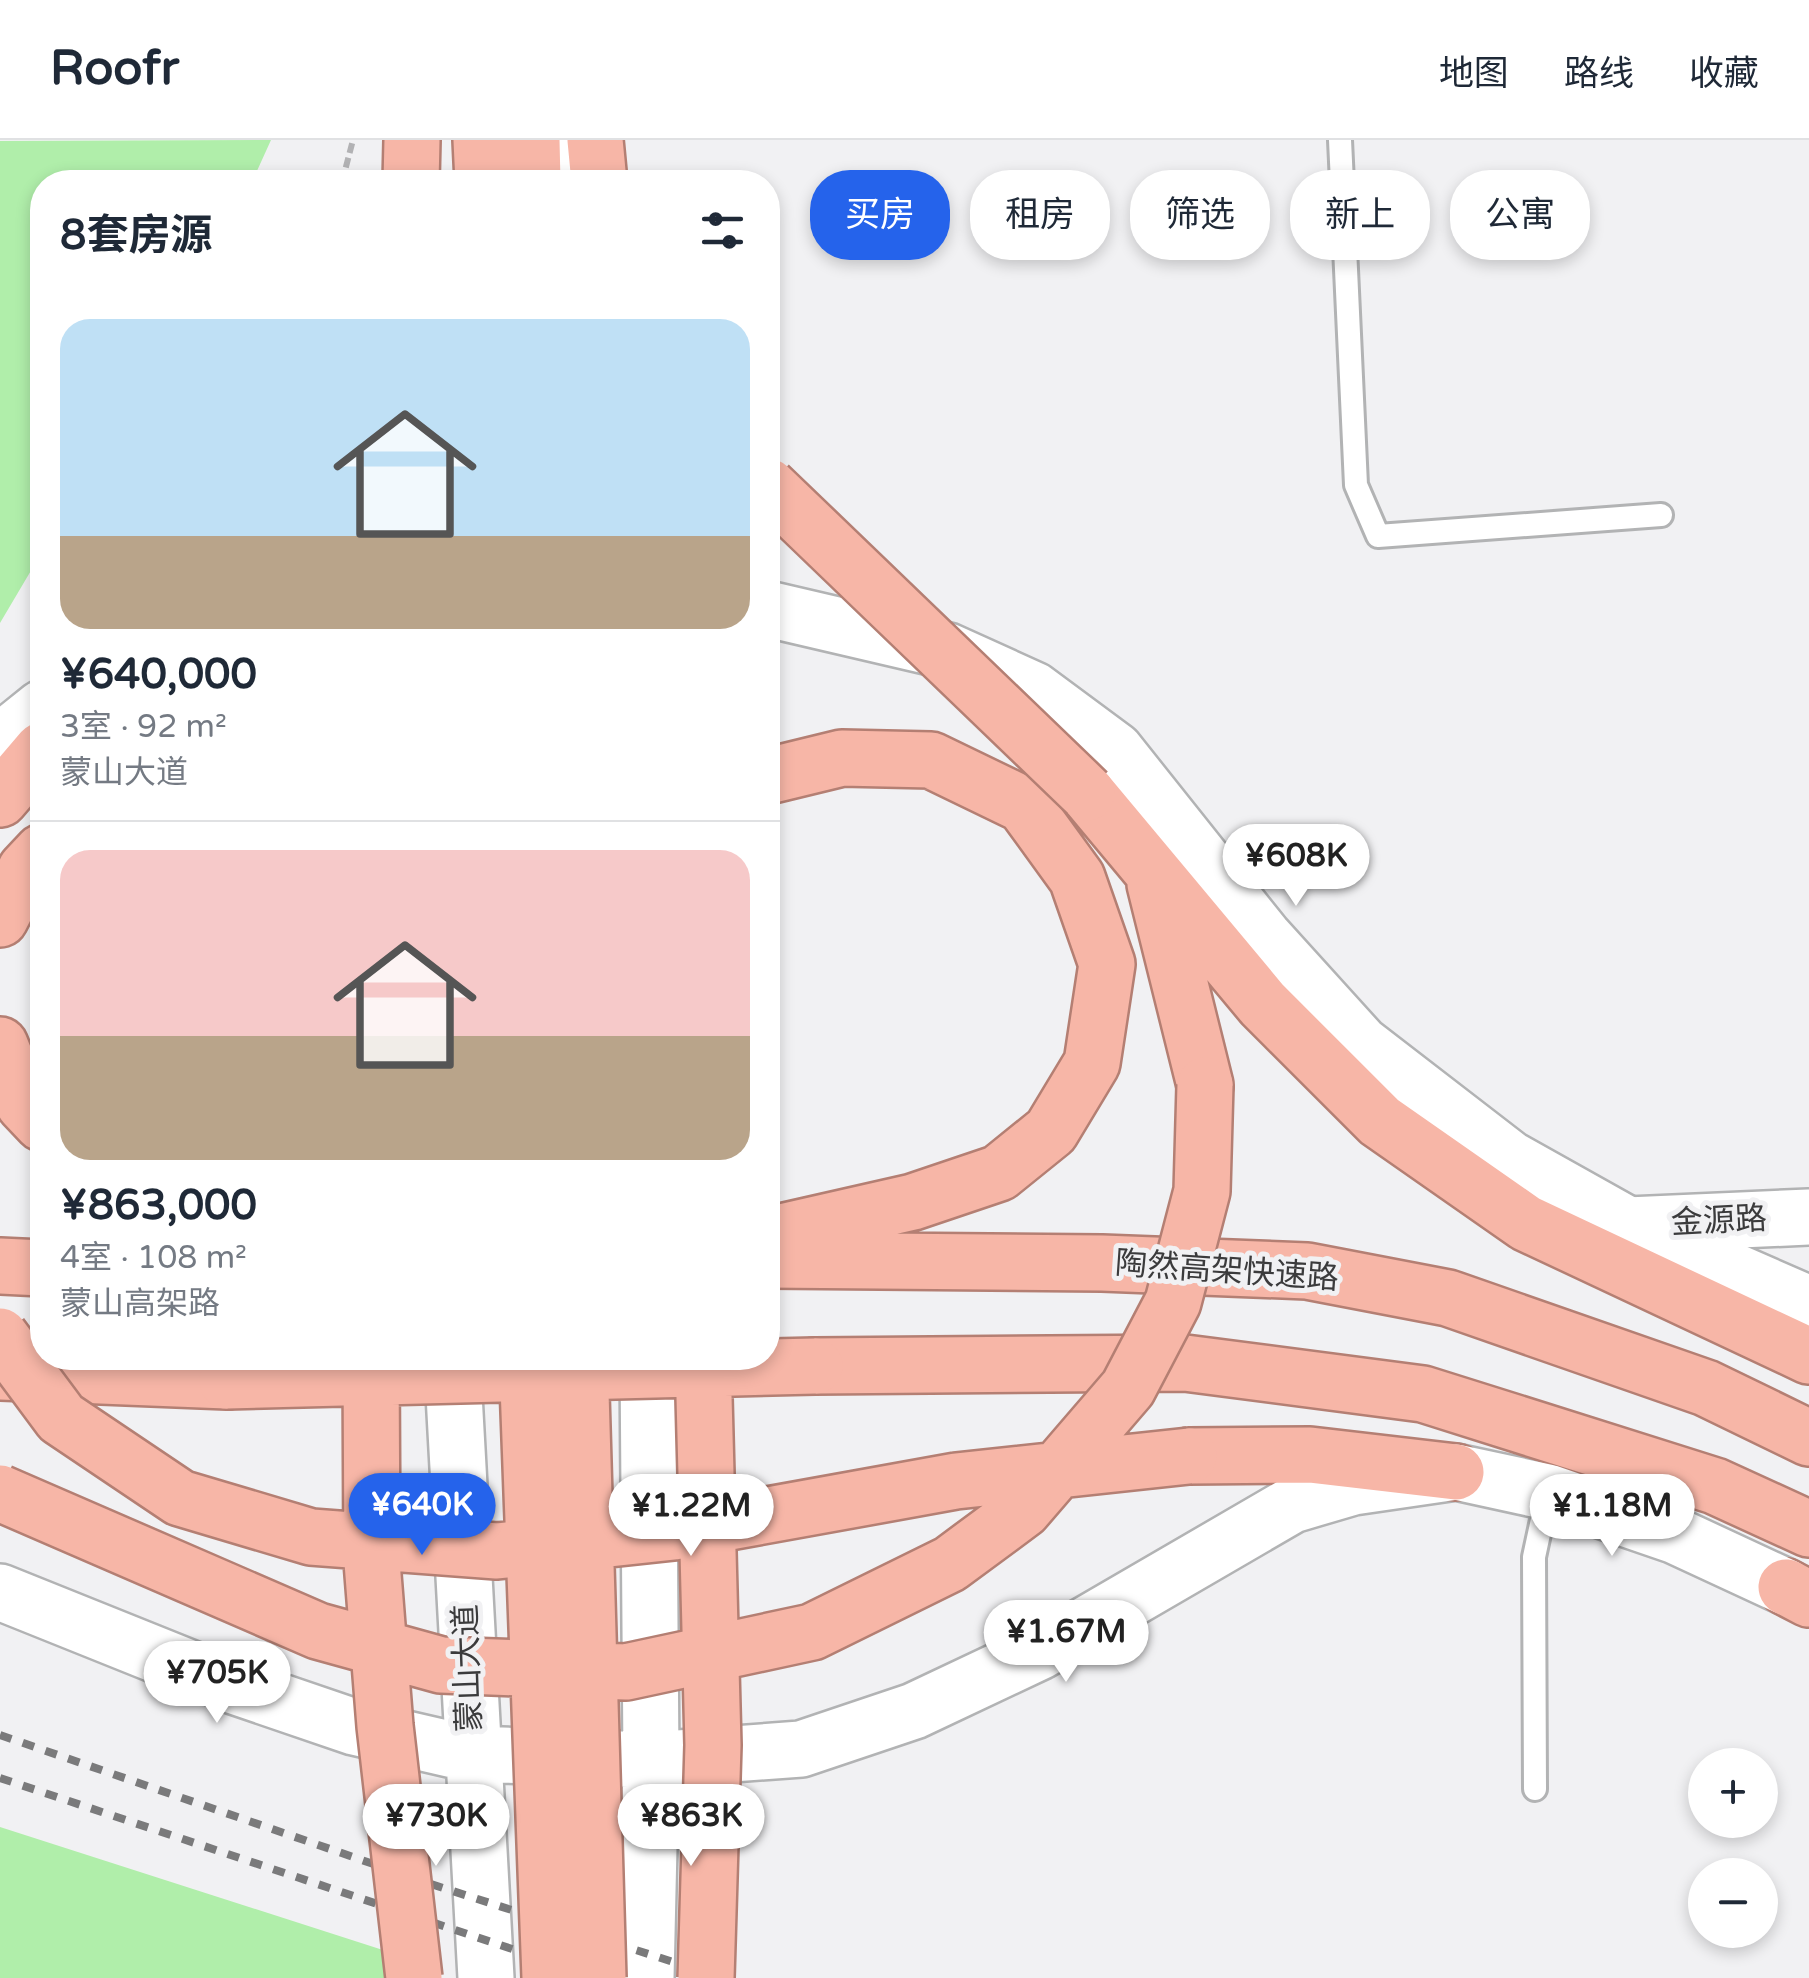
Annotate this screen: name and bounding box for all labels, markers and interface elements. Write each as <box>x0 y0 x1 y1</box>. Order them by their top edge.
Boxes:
text: Roofr <box>50 40 179 98</box>
text: 地图 <box>1439 53 1509 95</box>
text: 路线 <box>1564 53 1634 95</box>
text: 收藏 <box>1689 53 1759 95</box>
chip: 买房 <box>810 170 950 260</box>
chip: 租房 <box>970 170 1110 260</box>
chip: 筛选 <box>1130 170 1270 260</box>
chip: 新上 <box>1290 170 1430 260</box>
chip: 公寓 <box>1450 170 1590 260</box>
icon: filters <box>695 203 750 258</box>
text: 8套房源 <box>60 210 212 261</box>
icon: home <box>315 384 495 564</box>
text: ¥640,000 <box>60 649 257 700</box>
text: 3室 · 92 m² <box>60 708 227 746</box>
text: 蒙山大道 <box>60 754 188 792</box>
pin: ¥608K <box>1226 824 1366 909</box>
text: ¥608K <box>1245 837 1347 875</box>
icon: home <box>315 915 495 1095</box>
text: ¥863,000 <box>60 1180 257 1231</box>
street label: 金源路 <box>1670 1200 1768 1242</box>
text: 4室 · 108 m² <box>60 1239 247 1277</box>
street label: 陶然高架快速路 <box>1114 1244 1340 1298</box>
text: 蒙山高架路 <box>60 1285 220 1323</box>
pin: ¥640K <box>352 1473 492 1558</box>
pin: ¥1.22M <box>610 1474 772 1559</box>
pin: ¥1.18M <box>1531 1474 1693 1559</box>
text: ¥640K <box>371 1486 473 1524</box>
text: ¥1.22M <box>631 1487 751 1525</box>
text: ¥1.18M <box>1552 1487 1672 1525</box>
pin: ¥1.67M <box>985 1600 1147 1685</box>
street label: 蒙山大道 <box>447 1603 489 1733</box>
text: ¥1.67M <box>1006 1613 1126 1651</box>
pin: ¥705K <box>147 1641 287 1726</box>
text: ¥705K <box>166 1654 268 1692</box>
map controls <box>1688 1748 1778 1948</box>
button: + <box>1688 1748 1778 1838</box>
pin: ¥730K <box>366 1784 506 1869</box>
pin: ¥863K <box>621 1784 761 1869</box>
text: ¥730K <box>385 1797 487 1835</box>
text: ¥863K <box>640 1797 742 1835</box>
button: − <box>1688 1858 1778 1948</box>

